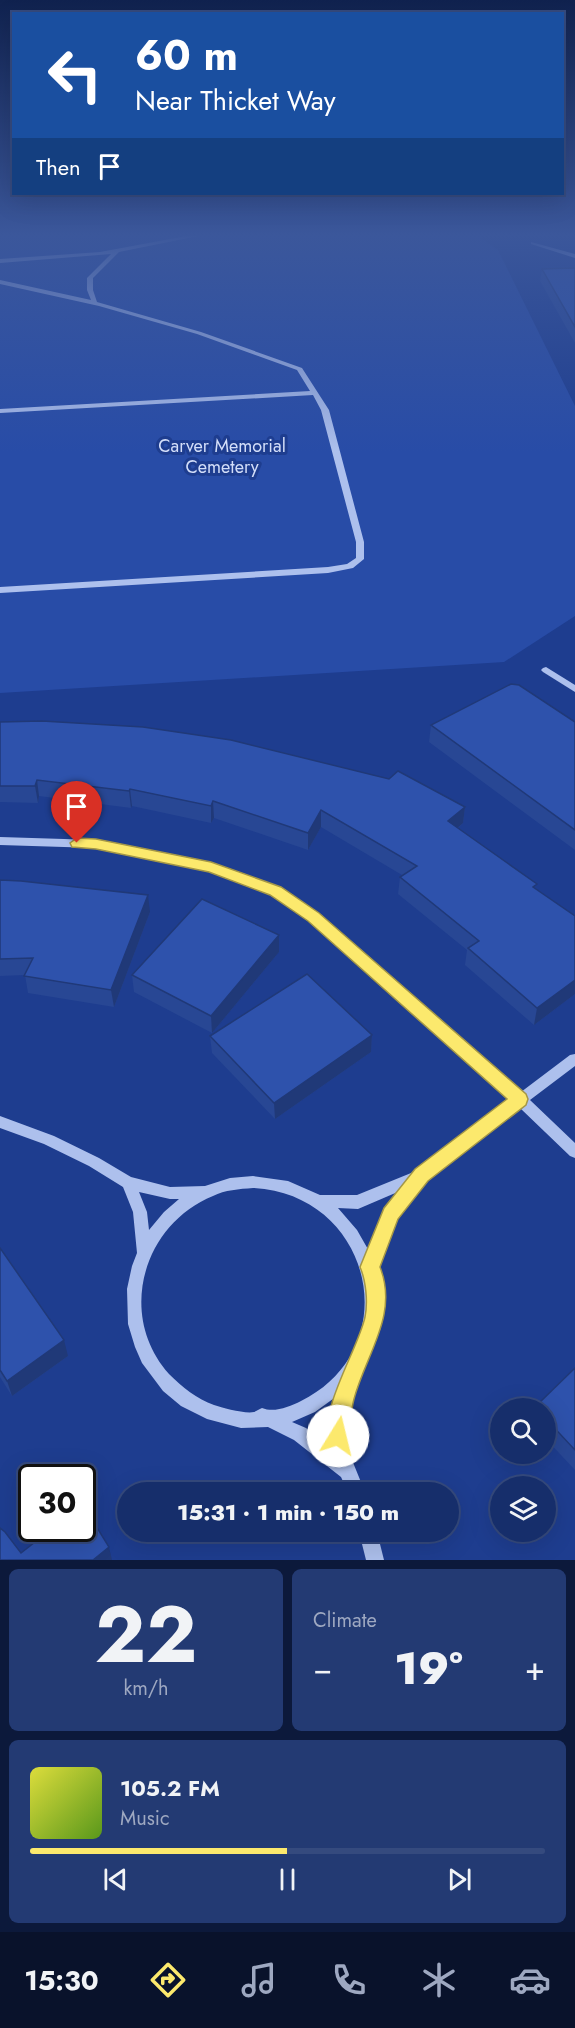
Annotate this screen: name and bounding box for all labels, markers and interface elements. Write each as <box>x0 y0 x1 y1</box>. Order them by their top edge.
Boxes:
text: 60 m <box>135 25 238 86</box>
icon: left <box>36 36 114 114</box>
text: Near Thicket Way <box>135 81 336 120</box>
icon: arrive <box>93 150 126 183</box>
text: Then <box>36 151 81 183</box>
park label: Carver Memorial Cemetery <box>158 433 286 480</box>
pin <box>51 781 102 843</box>
icon: arrive <box>60 790 93 823</box>
map controls <box>490 1398 556 1542</box>
button: search <box>490 1398 556 1464</box>
position arrow <box>306 1404 370 1468</box>
speed limit sign: 30 <box>18 1464 96 1542</box>
button: layers <box>490 1476 556 1542</box>
text: 15:31 · 1 min · 150 m <box>177 1496 399 1528</box>
text: 22 <box>95 1579 197 1691</box>
text: Climate <box>313 1606 377 1635</box>
text: 19° <box>394 1636 463 1701</box>
text: − <box>313 1645 332 1692</box>
text: + <box>525 1645 545 1692</box>
text: km/h <box>123 1674 169 1703</box>
text: 105.2 FM <box>120 1772 220 1804</box>
text: Music <box>120 1804 170 1833</box>
icon: previous <box>99 1863 132 1896</box>
icon: pause <box>271 1863 304 1896</box>
icon: next <box>443 1863 476 1896</box>
icon: directions <box>147 1959 189 2001</box>
icon: music <box>238 1959 280 2001</box>
icon: phone <box>328 1959 370 2001</box>
icon: climate <box>418 1959 460 2001</box>
icon: car <box>509 1959 551 2001</box>
text: 15:30 <box>24 1961 99 2000</box>

